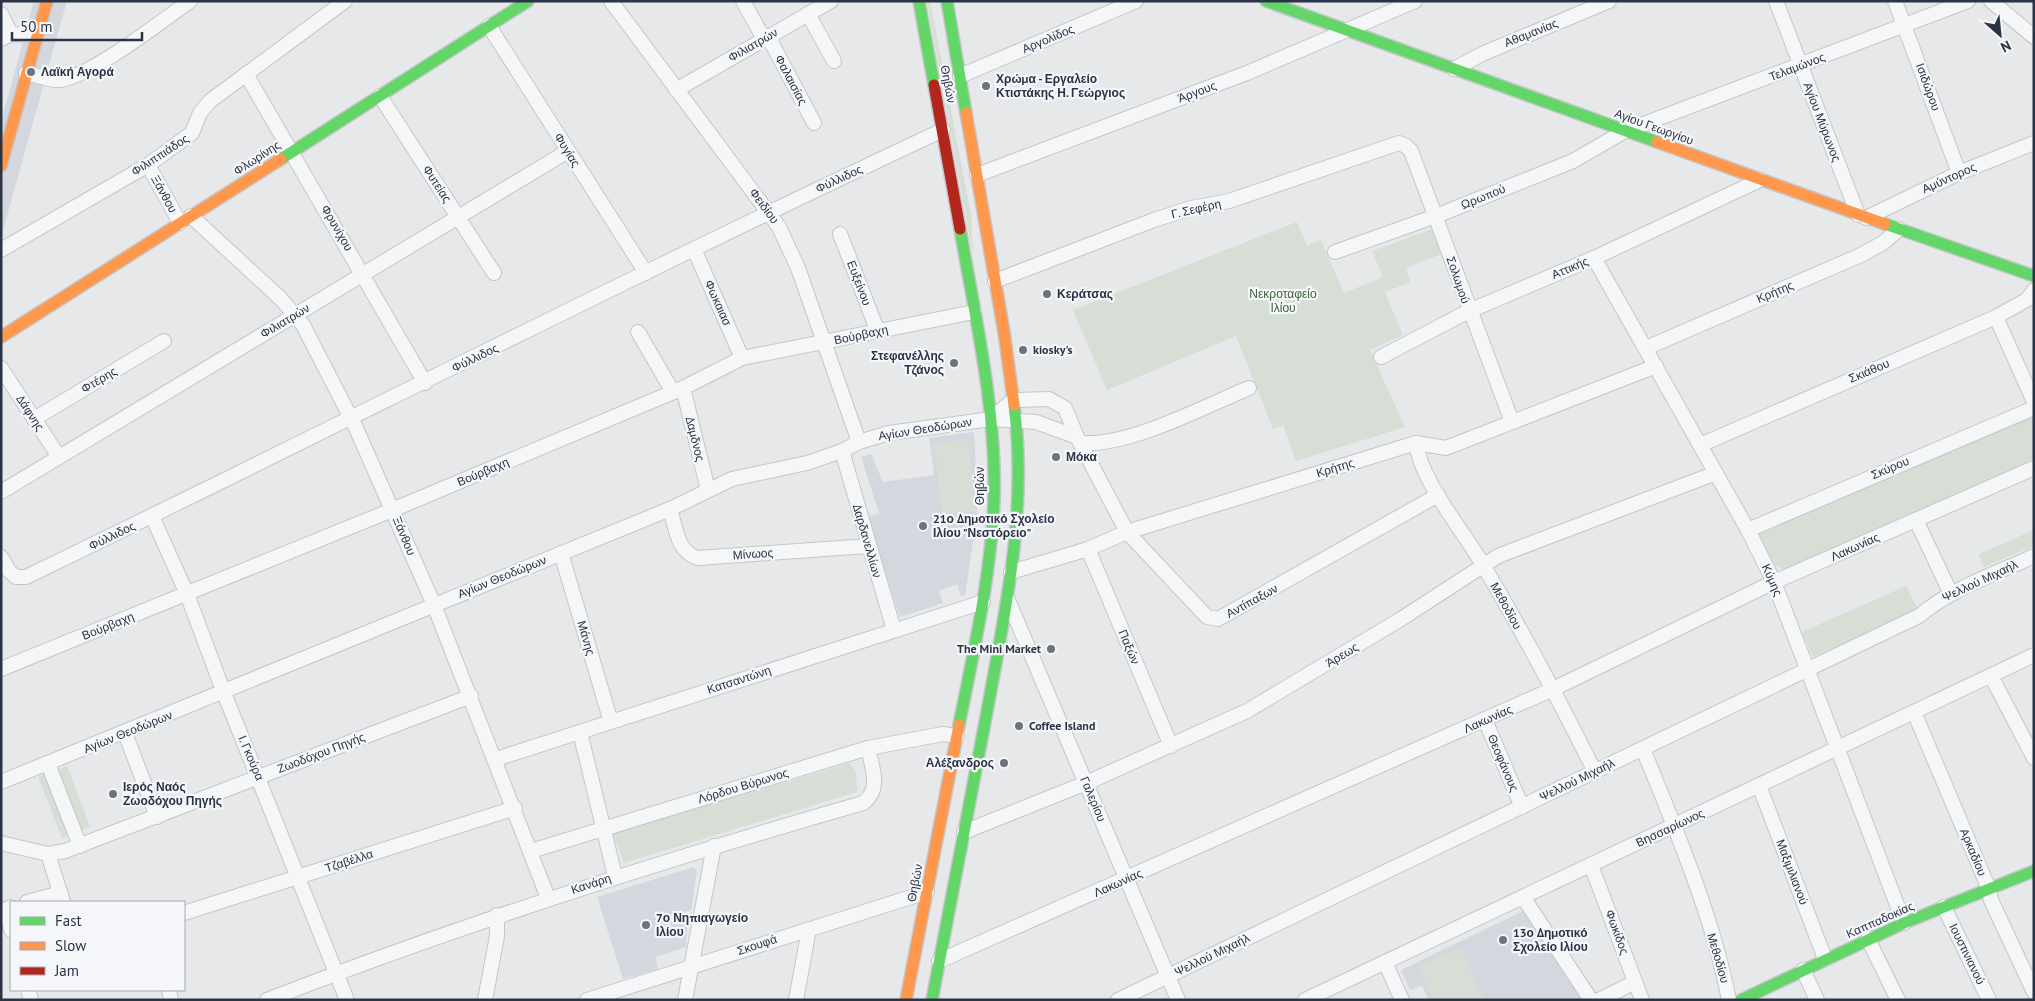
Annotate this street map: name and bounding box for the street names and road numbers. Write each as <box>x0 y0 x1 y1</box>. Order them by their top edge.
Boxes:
street label: Αθαμανίας <box>1502 15 1560 50</box>
street label: Αργολίδος <box>1020 21 1076 56</box>
street label: Φιλιατρών <box>725 24 780 65</box>
street label: Τελαμώνος <box>1767 49 1827 84</box>
street label: Φαλαισίας <box>772 52 811 108</box>
street label: Ισιδώρου <box>1913 61 1944 113</box>
street label: Θηβών <box>937 64 960 104</box>
street label: Άργους <box>1176 77 1218 106</box>
street label: Αγίου Μύρωνος <box>1800 80 1845 164</box>
street label: Αγίου Γεωργίου <box>1613 105 1696 148</box>
street label: Φιλιππιάδος <box>128 130 191 179</box>
street label: Φυγίας <box>551 130 584 170</box>
street label: Φλωρίνης <box>231 137 283 178</box>
street label: Αμύντορος <box>1919 159 1978 196</box>
street label: Φύλλιδος <box>813 161 865 196</box>
street label: Φυτείας <box>420 162 455 205</box>
street label: Ξάνθου <box>148 172 181 215</box>
street label: Ωρωπού <box>1458 181 1507 212</box>
street label: Φειδίου <box>746 185 782 226</box>
street label: Γ. Σεφέρη <box>1169 195 1222 222</box>
street label: Φρυνίχου <box>318 202 357 254</box>
street label: Αττικής <box>1549 253 1591 282</box>
street label: Σολωμού <box>1443 254 1474 305</box>
street label: Ευξείνου <box>844 258 875 308</box>
street label: Φωκαιασ <box>702 277 735 329</box>
street label: Κρήτης <box>1754 277 1796 306</box>
street label: Φιλιατρών <box>257 300 312 341</box>
street label: Βούρβαχη <box>832 321 889 348</box>
street label: Φύλλιδος <box>449 340 501 375</box>
street label: Σκιάθου <box>1846 355 1891 386</box>
street label: Φτέρης <box>78 363 119 396</box>
street label: Δάφνης <box>13 392 48 434</box>
street label: Αγίων Θεοδώρων <box>877 414 973 443</box>
street label: Δαμδνος <box>683 415 708 463</box>
street label: Σκύρου <box>1868 453 1911 482</box>
street label: Βούρβαχη <box>455 454 511 489</box>
street label: Κρήτης <box>1314 455 1356 480</box>
street label: Θηβών <box>972 467 987 505</box>
street label: Δαρδανελλίων <box>850 502 885 579</box>
street label: Ξάνθου <box>390 514 419 557</box>
street label: Φύλλιδος <box>86 518 138 553</box>
street label: Λακωνίας <box>1828 529 1882 564</box>
street label: Μίνωος <box>732 545 774 562</box>
street label: Αγίων Θεοδώρων <box>455 552 548 601</box>
street label: Ψελλού Μιχαήλ <box>1940 556 2020 605</box>
street label: Κύμης <box>1759 561 1786 598</box>
street label: Αντίπαξων <box>1223 580 1280 621</box>
street label: Μεθοδίου <box>1487 580 1525 632</box>
street label: Βούρβαχη <box>80 608 136 643</box>
street label: Μάνης <box>574 619 599 657</box>
street label: Παξών <box>1115 627 1143 666</box>
street label: Άρεως <box>1323 639 1361 670</box>
street label: Κατσαντώνη <box>705 662 773 697</box>
street label: Λακωνίας <box>1461 701 1515 736</box>
street label: Αγίων Θεοδώρων <box>81 707 174 756</box>
street label: Ζωοδόχου Πηγής <box>275 729 367 776</box>
street label: Θεοφάνους <box>1485 732 1522 794</box>
street label: Ι. Γκούρα <box>235 733 268 783</box>
street label: Ψελλού Μιχαήλ <box>1537 755 1617 804</box>
street label: Λόρδου Βύρωνος <box>696 765 790 806</box>
street label: Γαλερίου <box>1077 774 1110 824</box>
street label: Βησσαρίωνος <box>1633 805 1707 850</box>
street label: Αρκαδίου <box>1957 826 1990 878</box>
street label: Μαξιμιλιανού <box>1773 837 1812 907</box>
street label: Τζαβέλλα <box>323 846 375 875</box>
street label: Θηβών <box>903 863 926 903</box>
street label: Λακωνίας <box>1091 865 1145 900</box>
street label: Κανάρη <box>569 870 613 897</box>
street label: Καππαδοκίας <box>1844 898 1916 941</box>
street label: Φωκίδος <box>1602 907 1633 957</box>
street label: Ιουστινιανού <box>1946 921 1989 987</box>
street label: Ψελλού Μιχαήλ <box>1172 930 1252 979</box>
street label: Σκουφά <box>735 931 779 958</box>
street label: Μεθοδίου <box>1704 931 1733 985</box>

